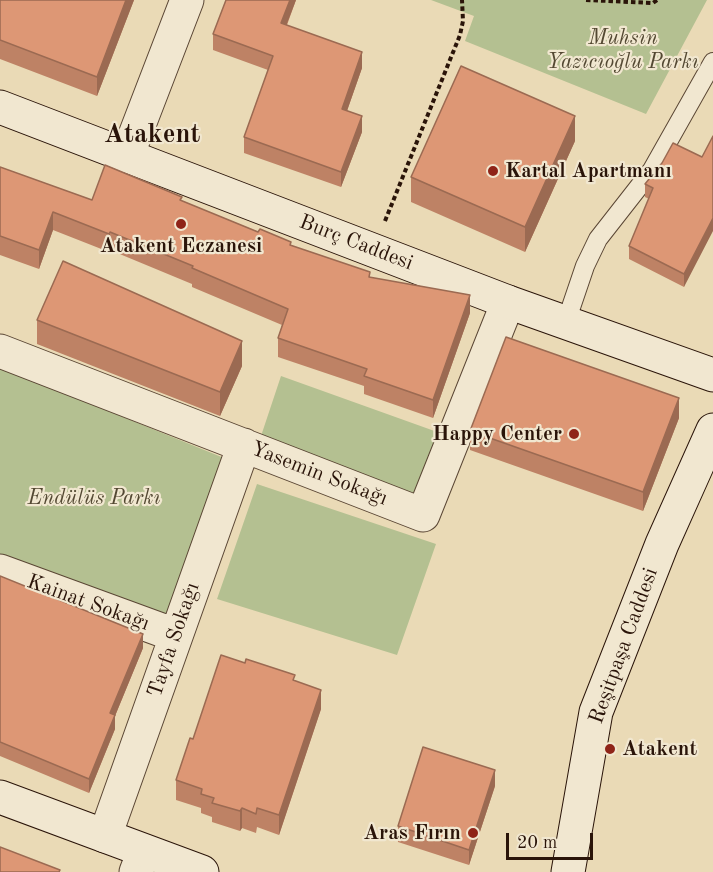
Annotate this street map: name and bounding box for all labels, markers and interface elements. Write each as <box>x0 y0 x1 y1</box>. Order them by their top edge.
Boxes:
park label: Muhsin Yazıcıoğlu Parkı <box>547 25 699 75</box>
district label: Atakent <box>104 119 200 151</box>
place label: Kartal Apartmanı <box>505 158 672 184</box>
marker: Kartal Apartmanı <box>486 164 500 178</box>
street label: Burç Caddesi <box>295 210 417 276</box>
marker: Atakent Eczanesi <box>174 217 188 231</box>
place label: Atakent Eczanesi <box>100 233 262 259</box>
place label: Happy Center <box>432 421 562 447</box>
marker: Happy Center <box>567 427 581 441</box>
street label: Yasemin Sokağı <box>247 436 391 512</box>
park label: Endülüs Parkı <box>27 485 161 511</box>
street label: Reşitpaşa Caddesi <box>584 565 664 727</box>
street label: Kainat Sokağı <box>23 569 153 637</box>
street label: Tayfa Sokağı <box>143 579 205 701</box>
place label: Atakent <box>622 736 697 762</box>
marker: Atakent <box>603 742 617 756</box>
place label: Aras Fırın <box>363 820 461 846</box>
scale bar <box>509 821 596 859</box>
marker: Aras Fırın <box>466 826 480 840</box>
text: 20 m <box>517 834 557 852</box>

